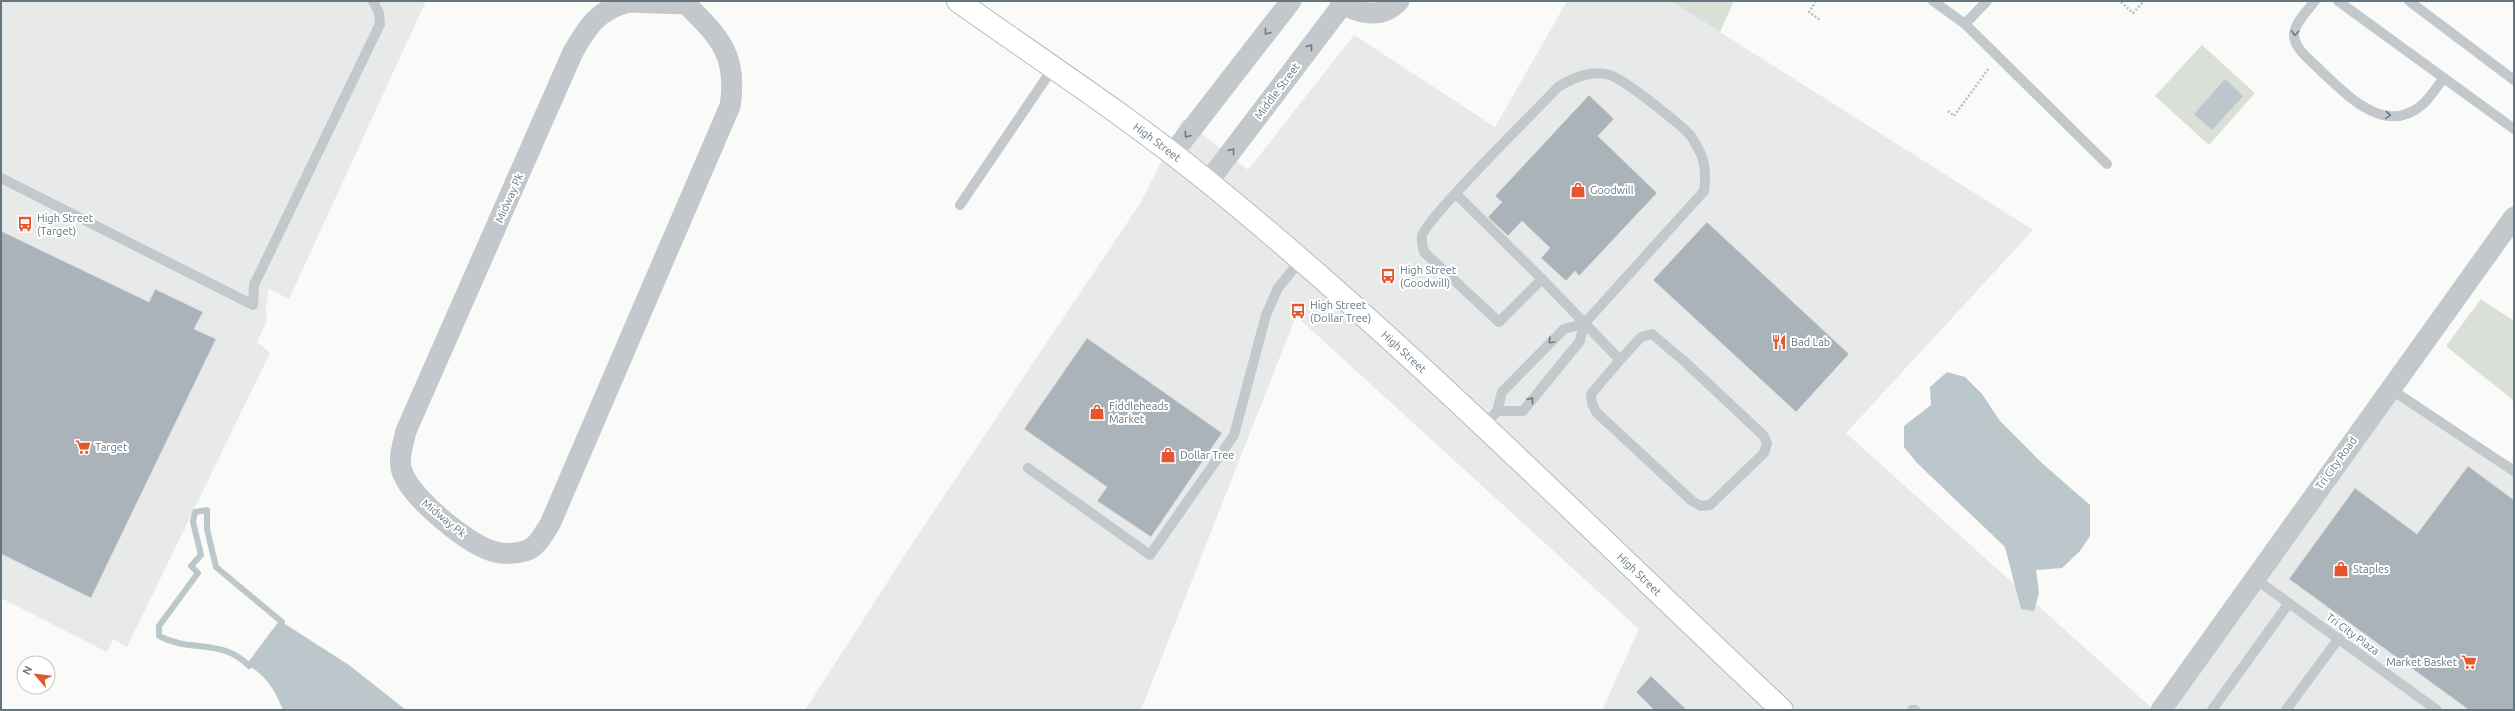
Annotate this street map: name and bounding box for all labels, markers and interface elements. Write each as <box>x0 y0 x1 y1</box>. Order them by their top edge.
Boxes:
one-way arrow <box>1265 27 1272 34</box>
one-way arrow <box>2291 30 2300 36</box>
one-way arrow <box>1305 44 1313 51</box>
street label: Middle Street <box>1252 60 1302 121</box>
one-way arrow <box>2385 110 2391 119</box>
street label: High Street <box>1131 120 1184 164</box>
one-way arrow <box>1185 130 1192 137</box>
one-way arrow <box>1227 148 1234 155</box>
street label: Midway Pk <box>493 171 525 225</box>
shop icon: Goodwill <box>1569 181 1587 199</box>
place label: Goodwill <box>1590 184 1634 196</box>
place label: High Street (Target) <box>37 212 94 238</box>
bus stop icon: High Street (Target) <box>16 215 34 233</box>
place label: High Street (Goodwill) <box>1400 264 1457 290</box>
bus stop icon: High Street (Goodwill) <box>1379 267 1397 285</box>
place label: High Street (Dollar Tree) <box>1310 299 1371 325</box>
bus stop icon: High Street (Dollar Tree) <box>1289 302 1307 320</box>
street label: High Street <box>1379 328 1429 376</box>
restaurant icon: Bad Lab <box>1770 333 1788 351</box>
one-way arrow <box>1548 336 1556 344</box>
place label: Bad Lab <box>1791 336 1830 348</box>
one-way arrow <box>1527 398 1534 405</box>
place label: Fiddleheads Market <box>1109 400 1169 425</box>
shop icon: Fiddleheads Market <box>1088 403 1106 421</box>
street label: Tri City Road <box>2313 434 2359 492</box>
supermarket icon: Target <box>74 438 92 456</box>
place label: Target <box>95 441 128 453</box>
shop icon: Dollar Tree <box>1159 446 1177 464</box>
place label: Dollar Tree <box>1180 449 1234 461</box>
street label: Midway Pk <box>420 497 469 540</box>
street label: High Street <box>1615 551 1664 599</box>
shop icon: Staples <box>2332 560 2350 578</box>
place label: Staples <box>2353 563 2389 575</box>
street label: Tri City Plaza <box>2324 611 2382 657</box>
supermarket icon: Market Basket <box>2460 653 2478 671</box>
north arrow <box>16 655 56 695</box>
place label: Market Basket <box>2386 656 2458 668</box>
text: N <box>20 664 34 677</box>

